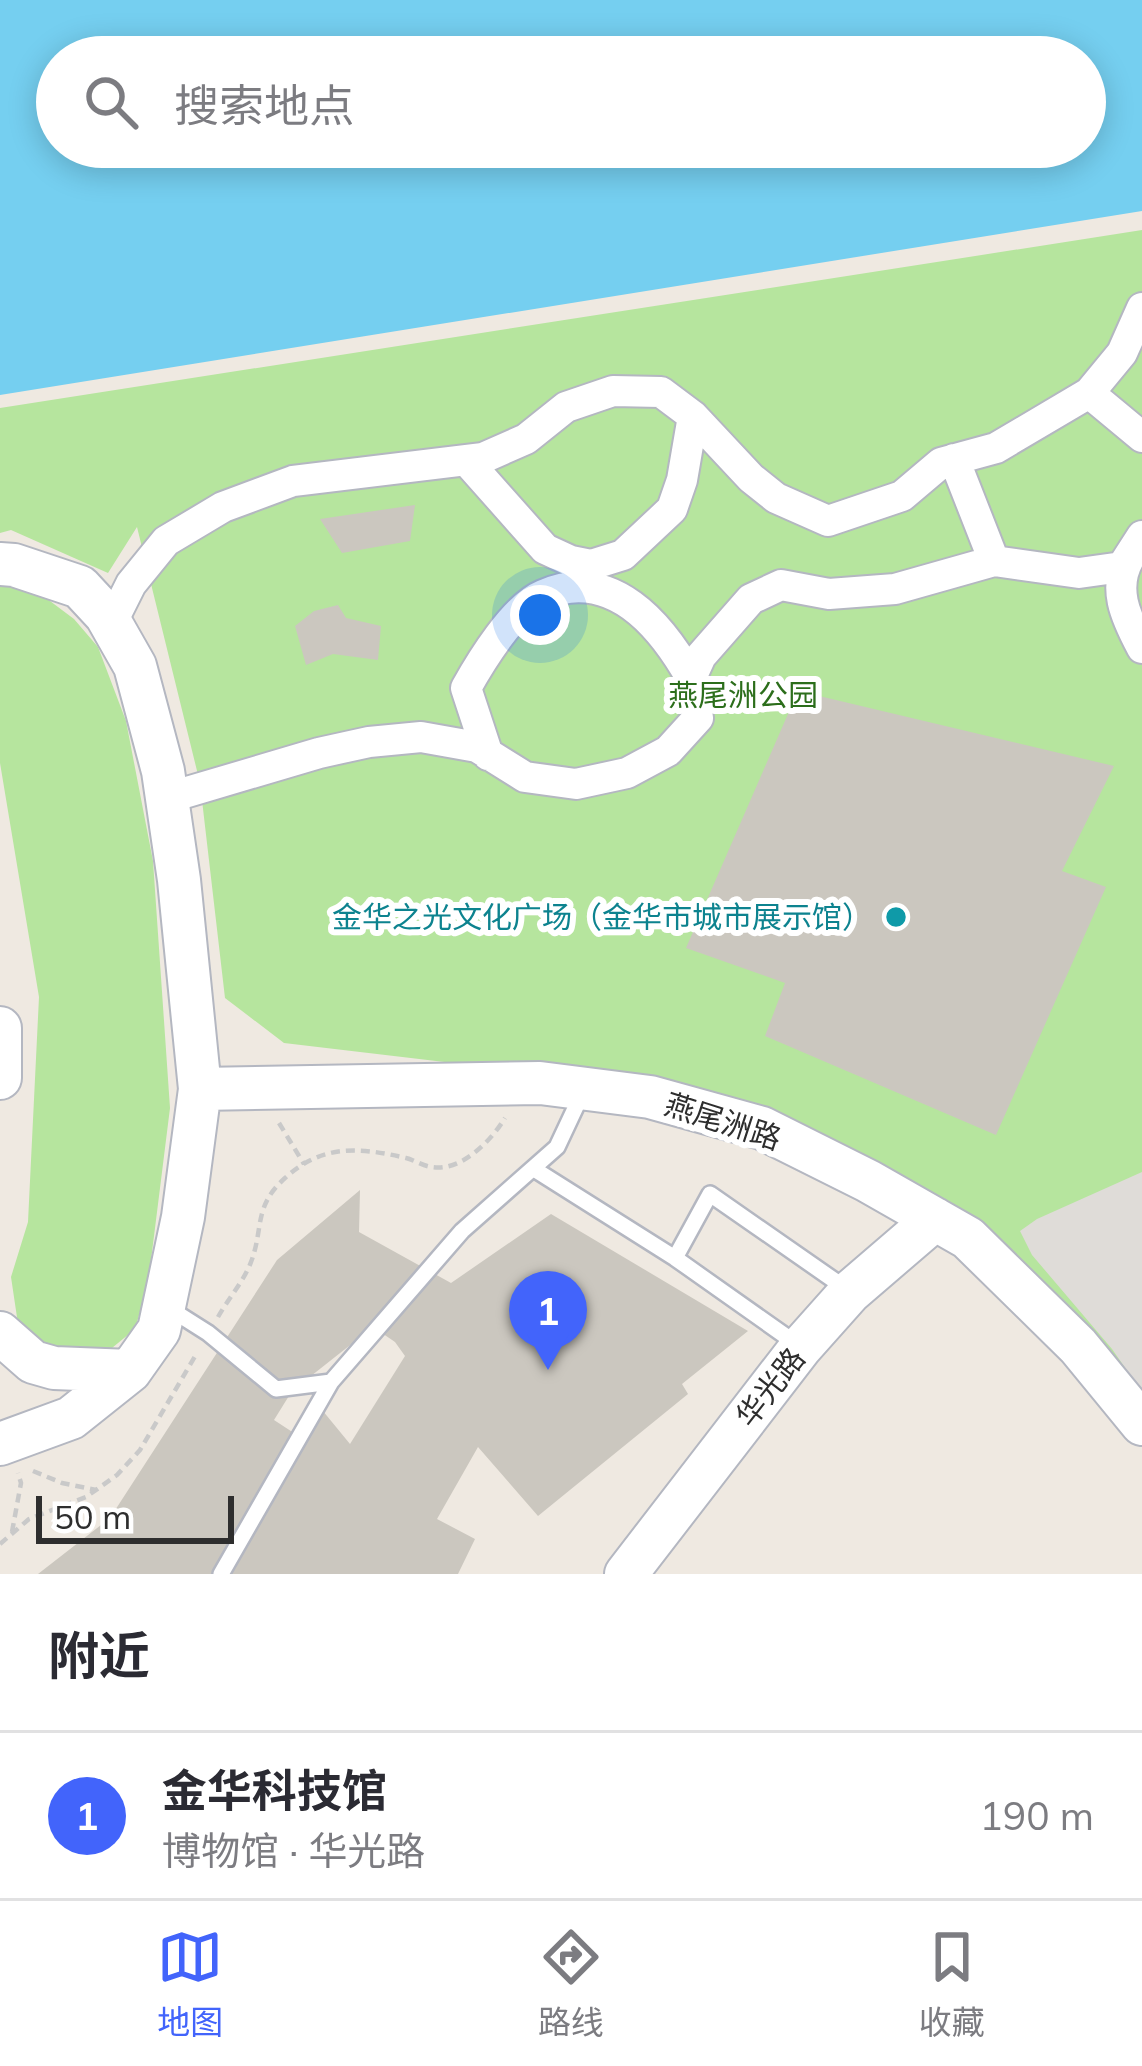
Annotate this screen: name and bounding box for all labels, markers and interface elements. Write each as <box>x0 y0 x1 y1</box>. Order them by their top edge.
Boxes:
search box <box>36 36 1106 168</box>
icon: search <box>78 69 144 135</box>
text: 搜索地点 <box>174 77 354 133</box>
your location <box>510 585 570 645</box>
park label: 燕尾洲公园 <box>668 676 818 714</box>
place label: 金华之光文化广场（金华市城市展示馆） <box>332 898 872 936</box>
marker: 金华之光文化广场（金华市城市展示馆） <box>883 904 909 930</box>
street label: 燕尾洲路 <box>660 1084 786 1158</box>
pin: 1 <box>509 1271 587 1370</box>
street label: 华光路 <box>727 1340 813 1434</box>
scale bar <box>36 1490 234 1543</box>
text: 50 m <box>54 1496 131 1537</box>
text: 附近 <box>48 1623 150 1687</box>
text: 金华科技馆 <box>162 1762 387 1818</box>
text: 1 <box>75 1791 99 1840</box>
text: 190 m <box>979 1791 1094 1840</box>
text: 博物馆 · 华光路 <box>162 1826 425 1875</box>
tab: 地图 <box>157 1924 223 2044</box>
tab: 路线 <box>538 1924 604 2044</box>
tab: 收藏 <box>919 1924 985 2044</box>

